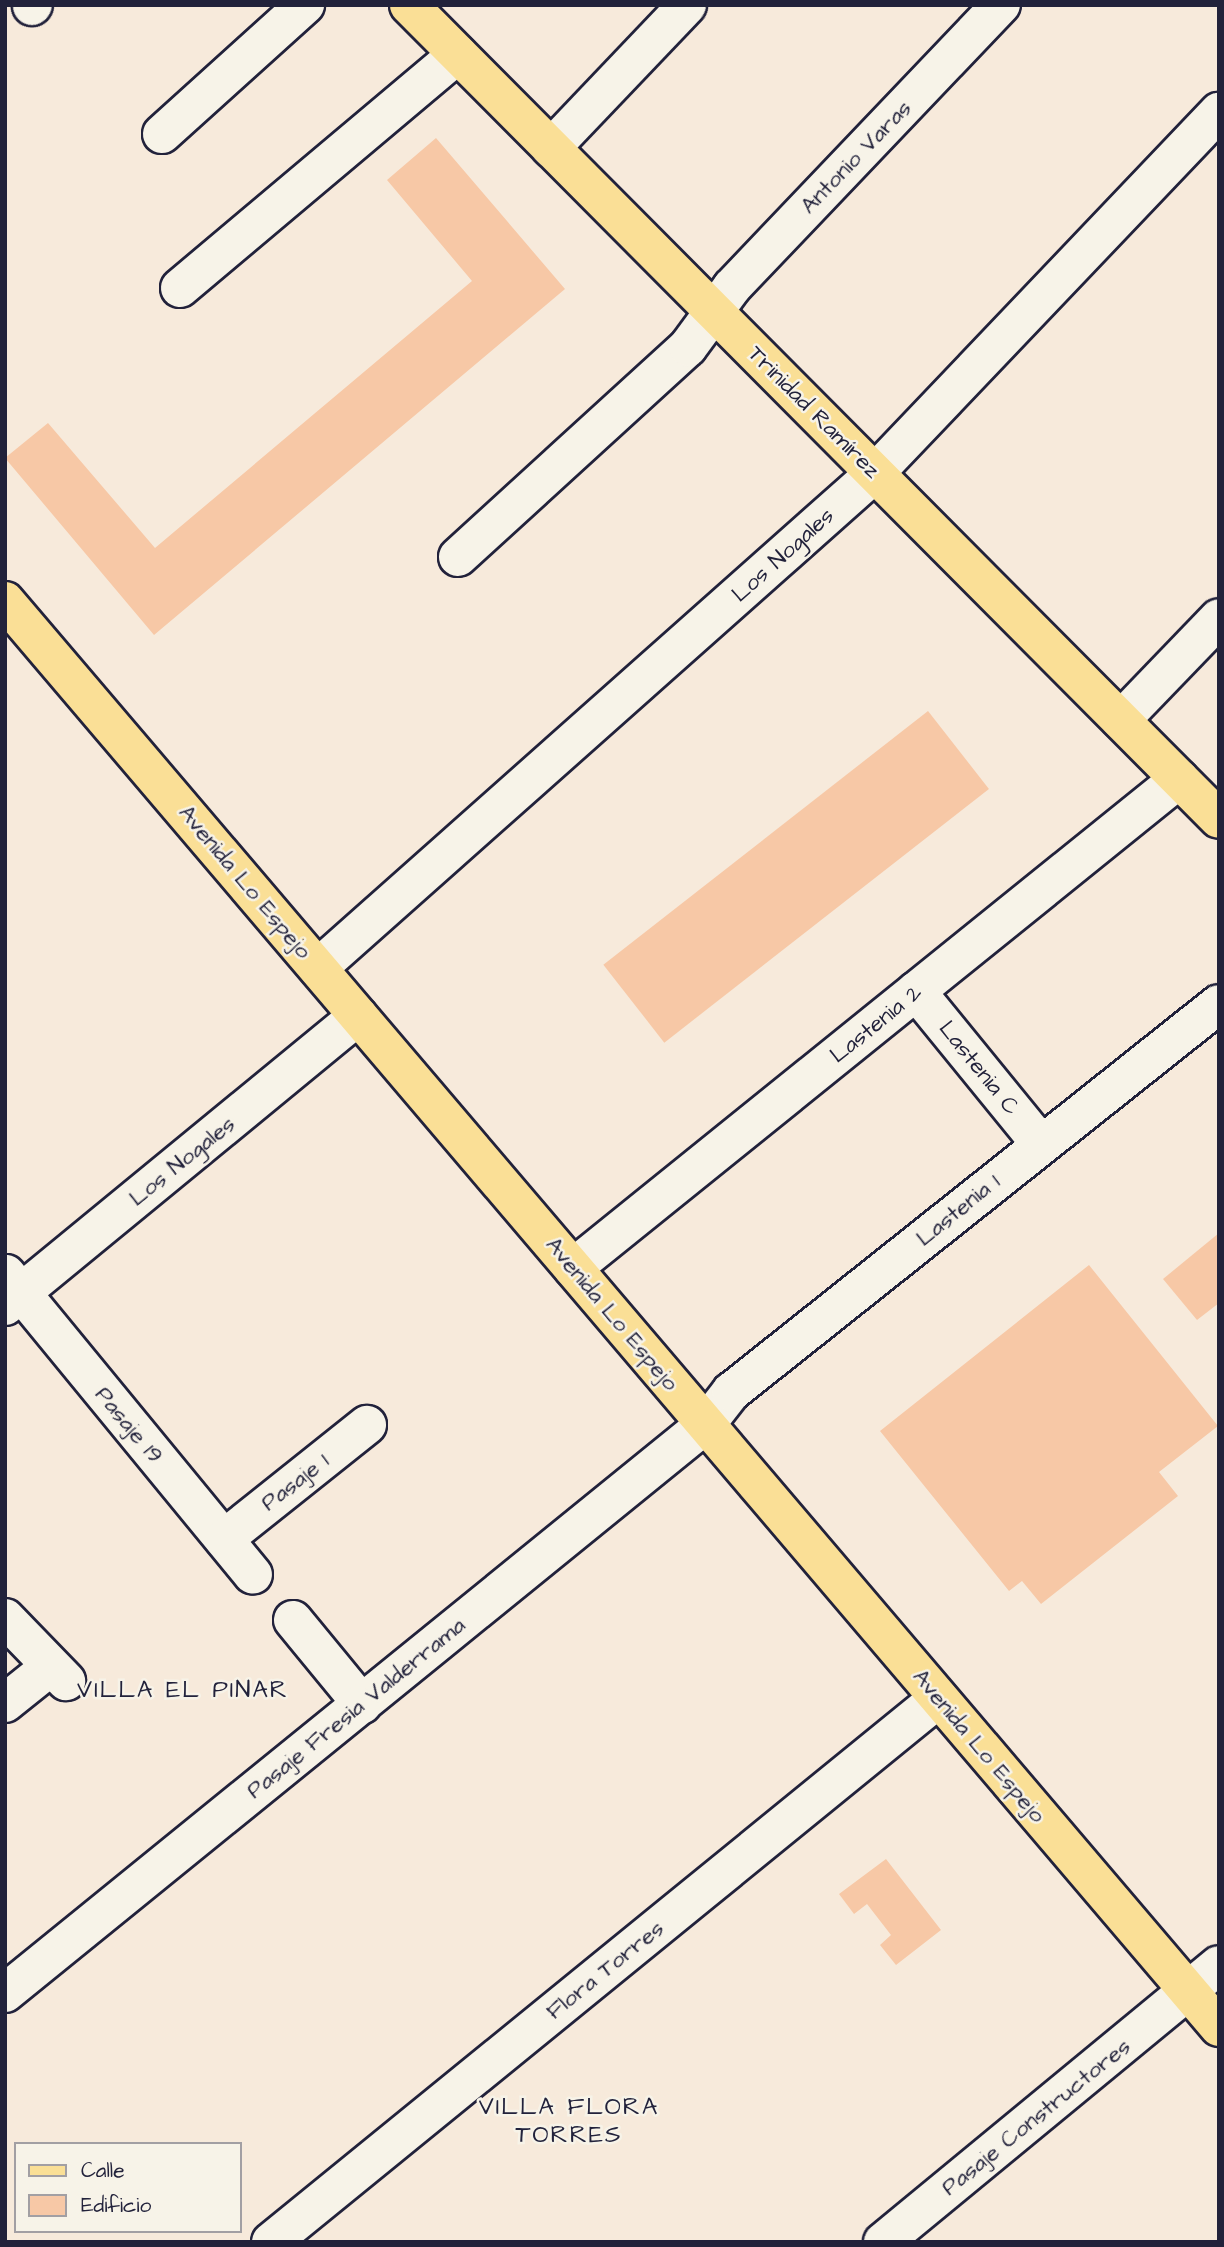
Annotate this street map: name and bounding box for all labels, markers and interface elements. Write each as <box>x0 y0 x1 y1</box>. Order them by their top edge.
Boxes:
street label: Antonio Varas <box>795 94 917 220</box>
street label: Trinidad Ramírez <box>742 340 886 484</box>
street label: Los Nogales <box>726 502 840 608</box>
street label: Avenida Lo Espejo <box>173 799 317 965</box>
street label: Lastenia 2 <box>825 979 927 1069</box>
street label: Lastenia C <box>933 1015 1025 1121</box>
street label: Los Nogales <box>124 1110 240 1212</box>
street label: Lastenia 1 <box>911 1168 1005 1252</box>
street label: Avenida Lo Espejo <box>540 1231 684 1397</box>
street label: Pasaje 19 <box>89 1381 169 1469</box>
street label: Pasaje 1 <box>256 1447 334 1517</box>
street label: Pasaje Fresia Valderrama <box>241 1611 471 1805</box>
street label: Avenida Lo Espejo <box>907 1663 1051 1829</box>
district label: VILLA EL PINAR <box>79 1677 287 1705</box>
street label: Flora Torres <box>541 1914 669 2026</box>
street label: Pasaje Constructores <box>936 2032 1136 2202</box>
district label: VILLA FLORA TORRES <box>480 2094 658 2150</box>
legend <box>14 2142 242 2233</box>
text: Calle <box>81 2156 125 2185</box>
text: Edificio <box>81 2191 151 2220</box>

